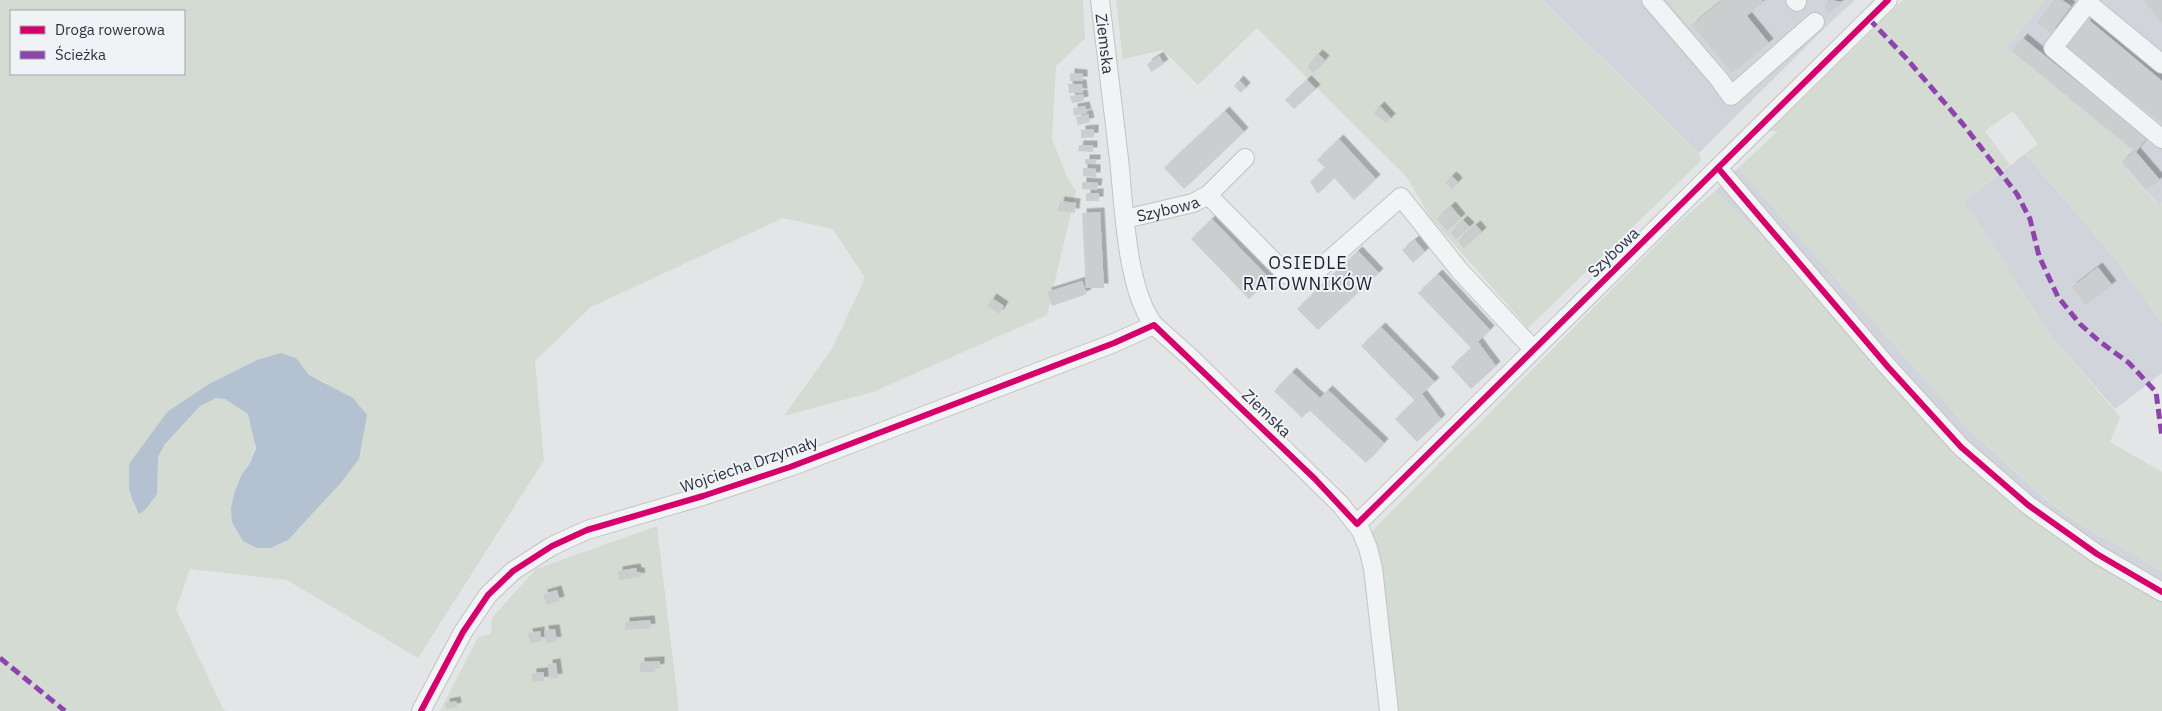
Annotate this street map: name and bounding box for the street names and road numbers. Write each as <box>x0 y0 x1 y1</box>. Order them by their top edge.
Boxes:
street label: Ziemska <box>1092 12 1119 76</box>
street label: Szybowa <box>1135 191 1203 226</box>
street label: Szybowa <box>1583 222 1643 281</box>
street label: Ziemska <box>1238 385 1296 442</box>
street label: Wojciecha Drzymały <box>678 431 820 497</box>

